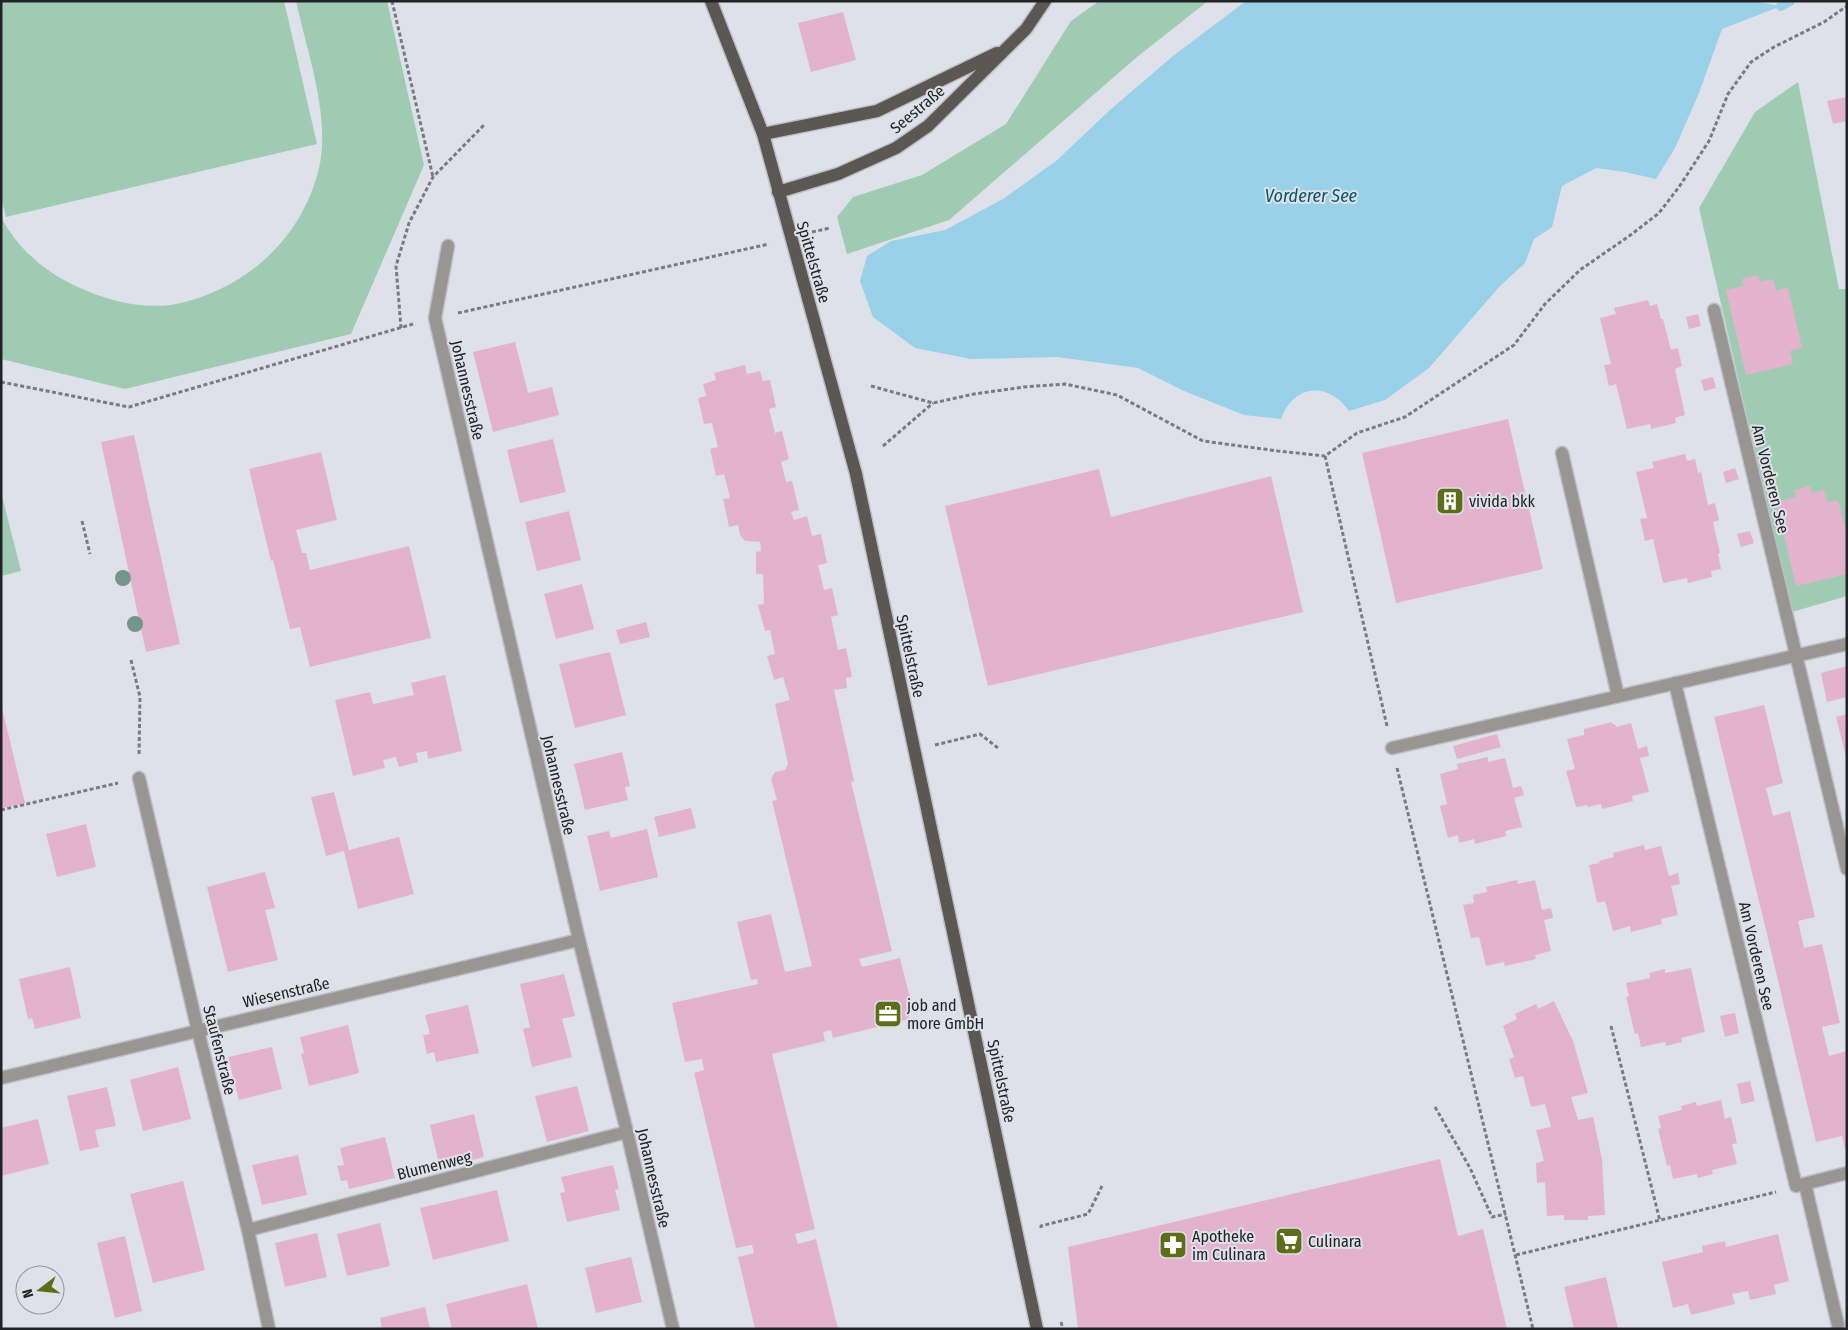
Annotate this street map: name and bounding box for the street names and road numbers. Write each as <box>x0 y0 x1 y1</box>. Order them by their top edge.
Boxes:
street label: Seestraße <box>886 81 948 138</box>
street label: Spittelstraße <box>793 219 834 305</box>
street label: Johannesstraße <box>447 338 488 442</box>
street label: Am Vorderen See <box>1748 423 1793 535</box>
street label: Spittelstraße <box>892 613 929 699</box>
street label: Johannesstraße <box>538 733 579 837</box>
street label: Am Vorderen See <box>1735 900 1778 1013</box>
street label: Wiesenstraße <box>241 973 331 1012</box>
street label: Staufenstraße <box>199 1003 240 1097</box>
street label: Spittelstraße <box>983 1038 1020 1124</box>
street label: Johannesstraße <box>633 1126 674 1230</box>
street label: Blumenweg <box>395 1147 474 1184</box>

